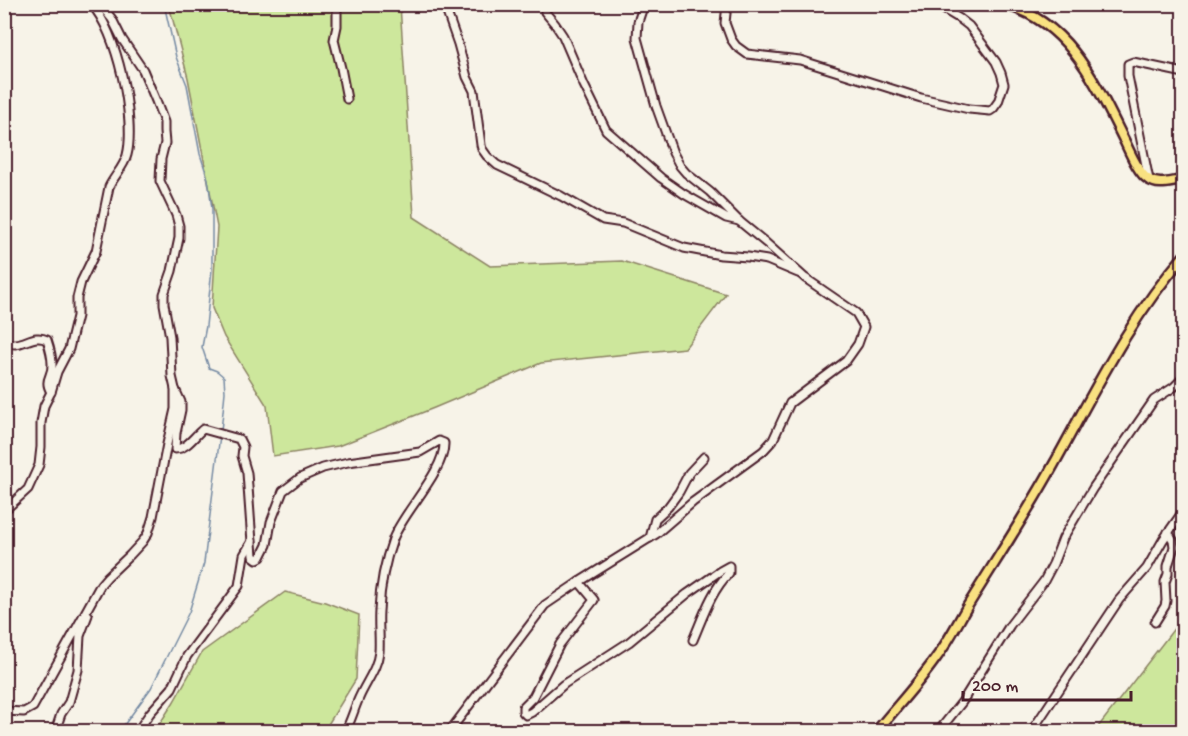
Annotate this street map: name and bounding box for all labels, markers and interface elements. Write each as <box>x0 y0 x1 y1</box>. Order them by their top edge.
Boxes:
scale bar <box>963 664 1131 702</box>
text: 200 m <box>972 677 1019 698</box>

